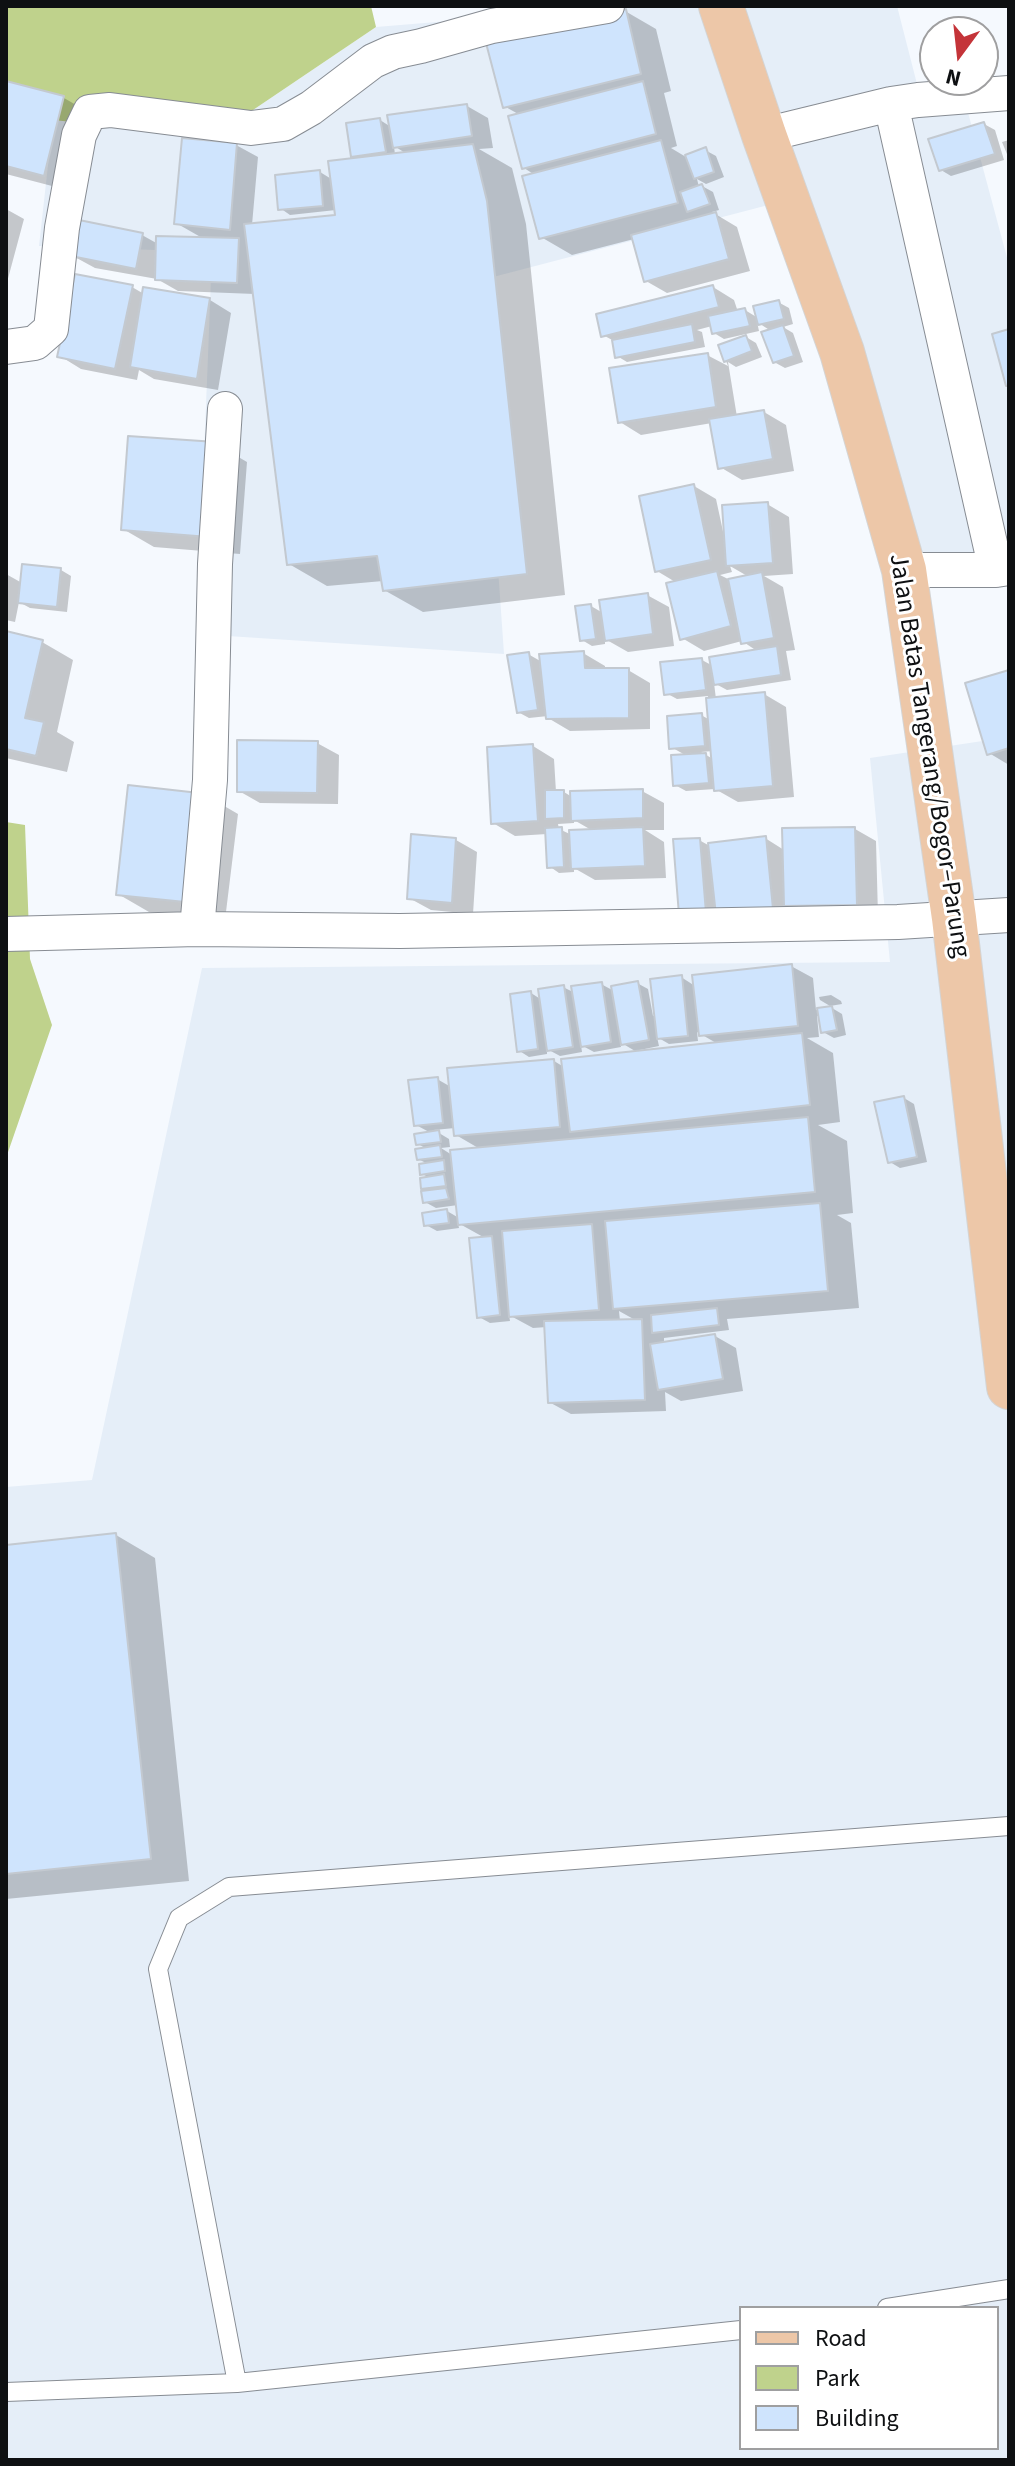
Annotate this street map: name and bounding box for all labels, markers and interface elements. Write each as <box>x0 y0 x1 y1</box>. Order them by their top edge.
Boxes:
north arrow <box>919 16 999 96</box>
text: N <box>942 60 965 95</box>
street label: Jalan Batas Tangerang/Bogor–Parung <box>881 552 975 960</box>
legend <box>739 2306 999 2450</box>
text: Road <box>815 2321 867 2356</box>
text: Park <box>815 2361 860 2396</box>
text: Building <box>815 2401 899 2436</box>

